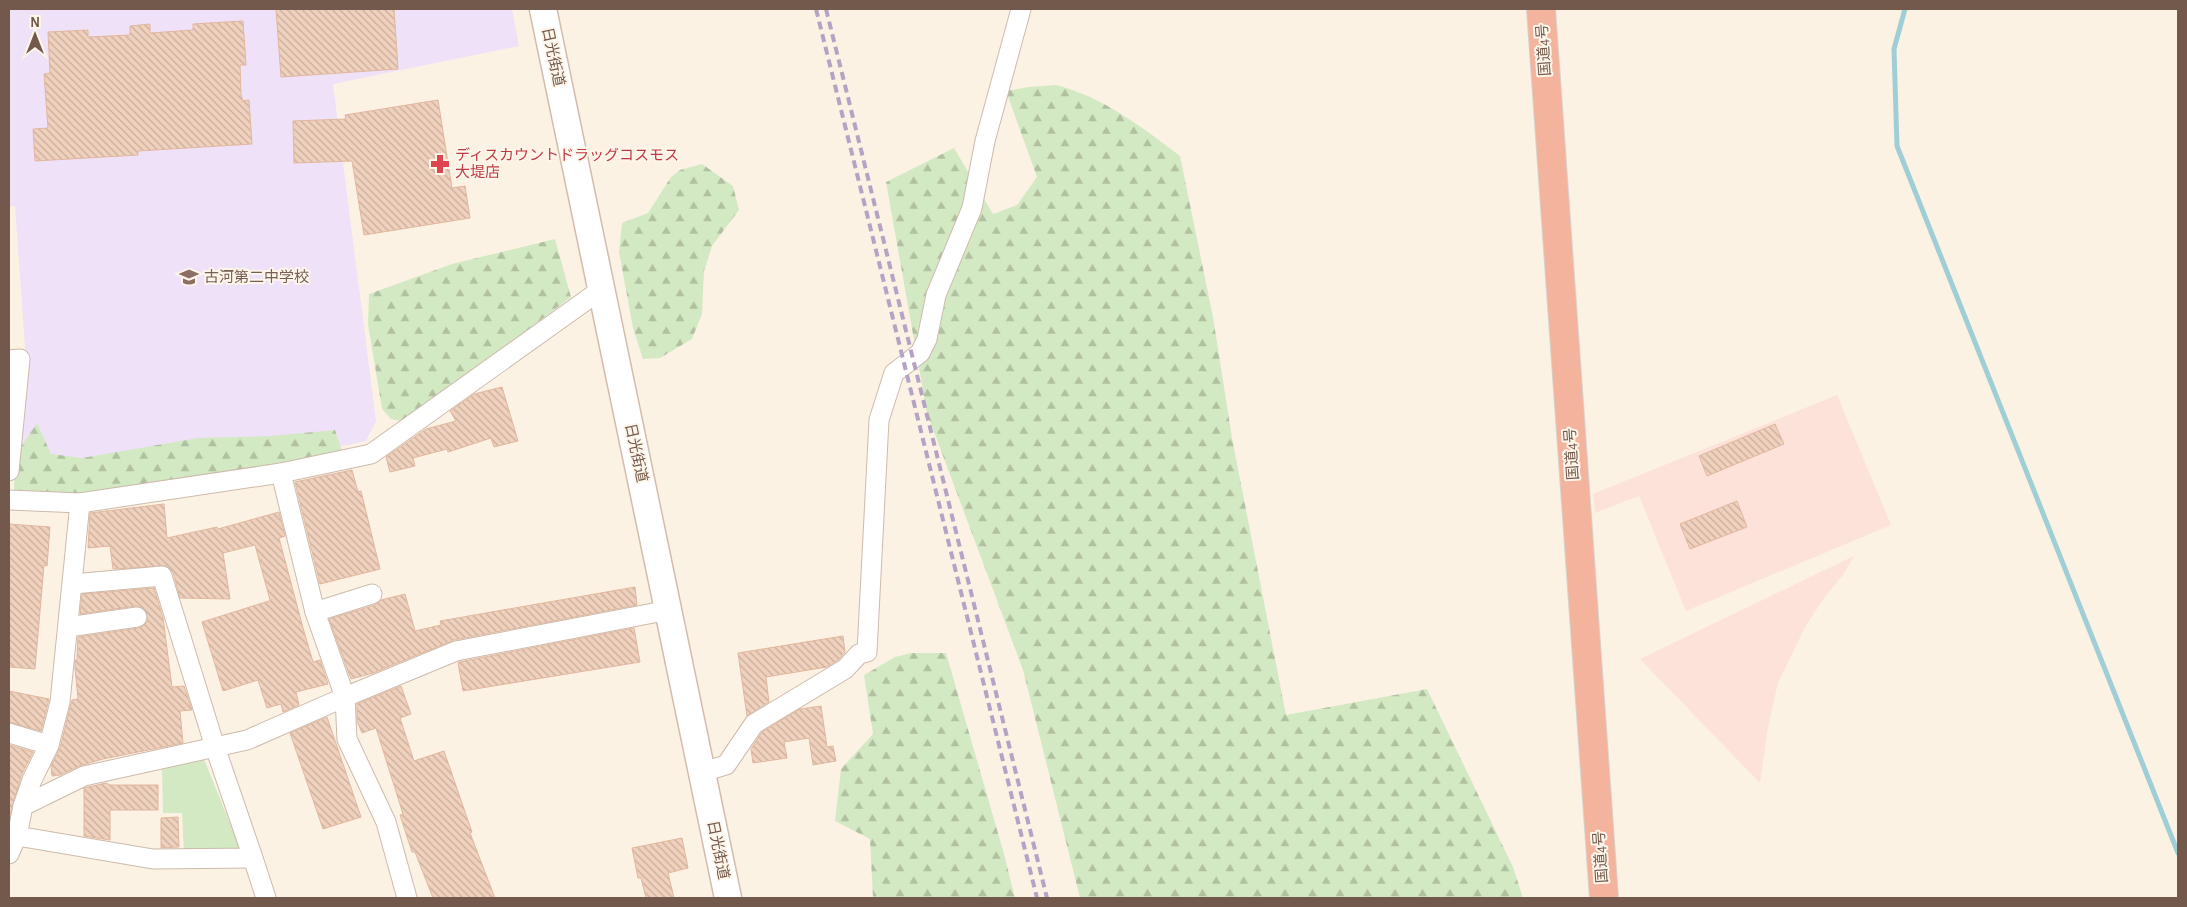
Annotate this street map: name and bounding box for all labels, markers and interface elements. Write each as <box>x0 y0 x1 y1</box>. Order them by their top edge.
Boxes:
north arrow <box>10 10 60 60</box>
text: N <box>30 16 40 30</box>
street label: 国道4号 <box>1534 23 1553 77</box>
street label: 日光街道 <box>539 26 568 88</box>
place label: ディスカウントドラッグコスモス 大堤店 <box>455 147 679 180</box>
pharmacy icon: ディスカウントドラッグコスモス 大堤店 <box>429 153 451 175</box>
school or university icon: 古河第二中学校 <box>178 266 200 288</box>
place label: 古河第二中学校 <box>204 269 309 285</box>
street label: 日光街道 <box>622 422 651 484</box>
street label: 国道4号 <box>1562 427 1581 481</box>
street label: 日光街道 <box>705 819 732 881</box>
street label: 国道4号 <box>1591 830 1610 884</box>

